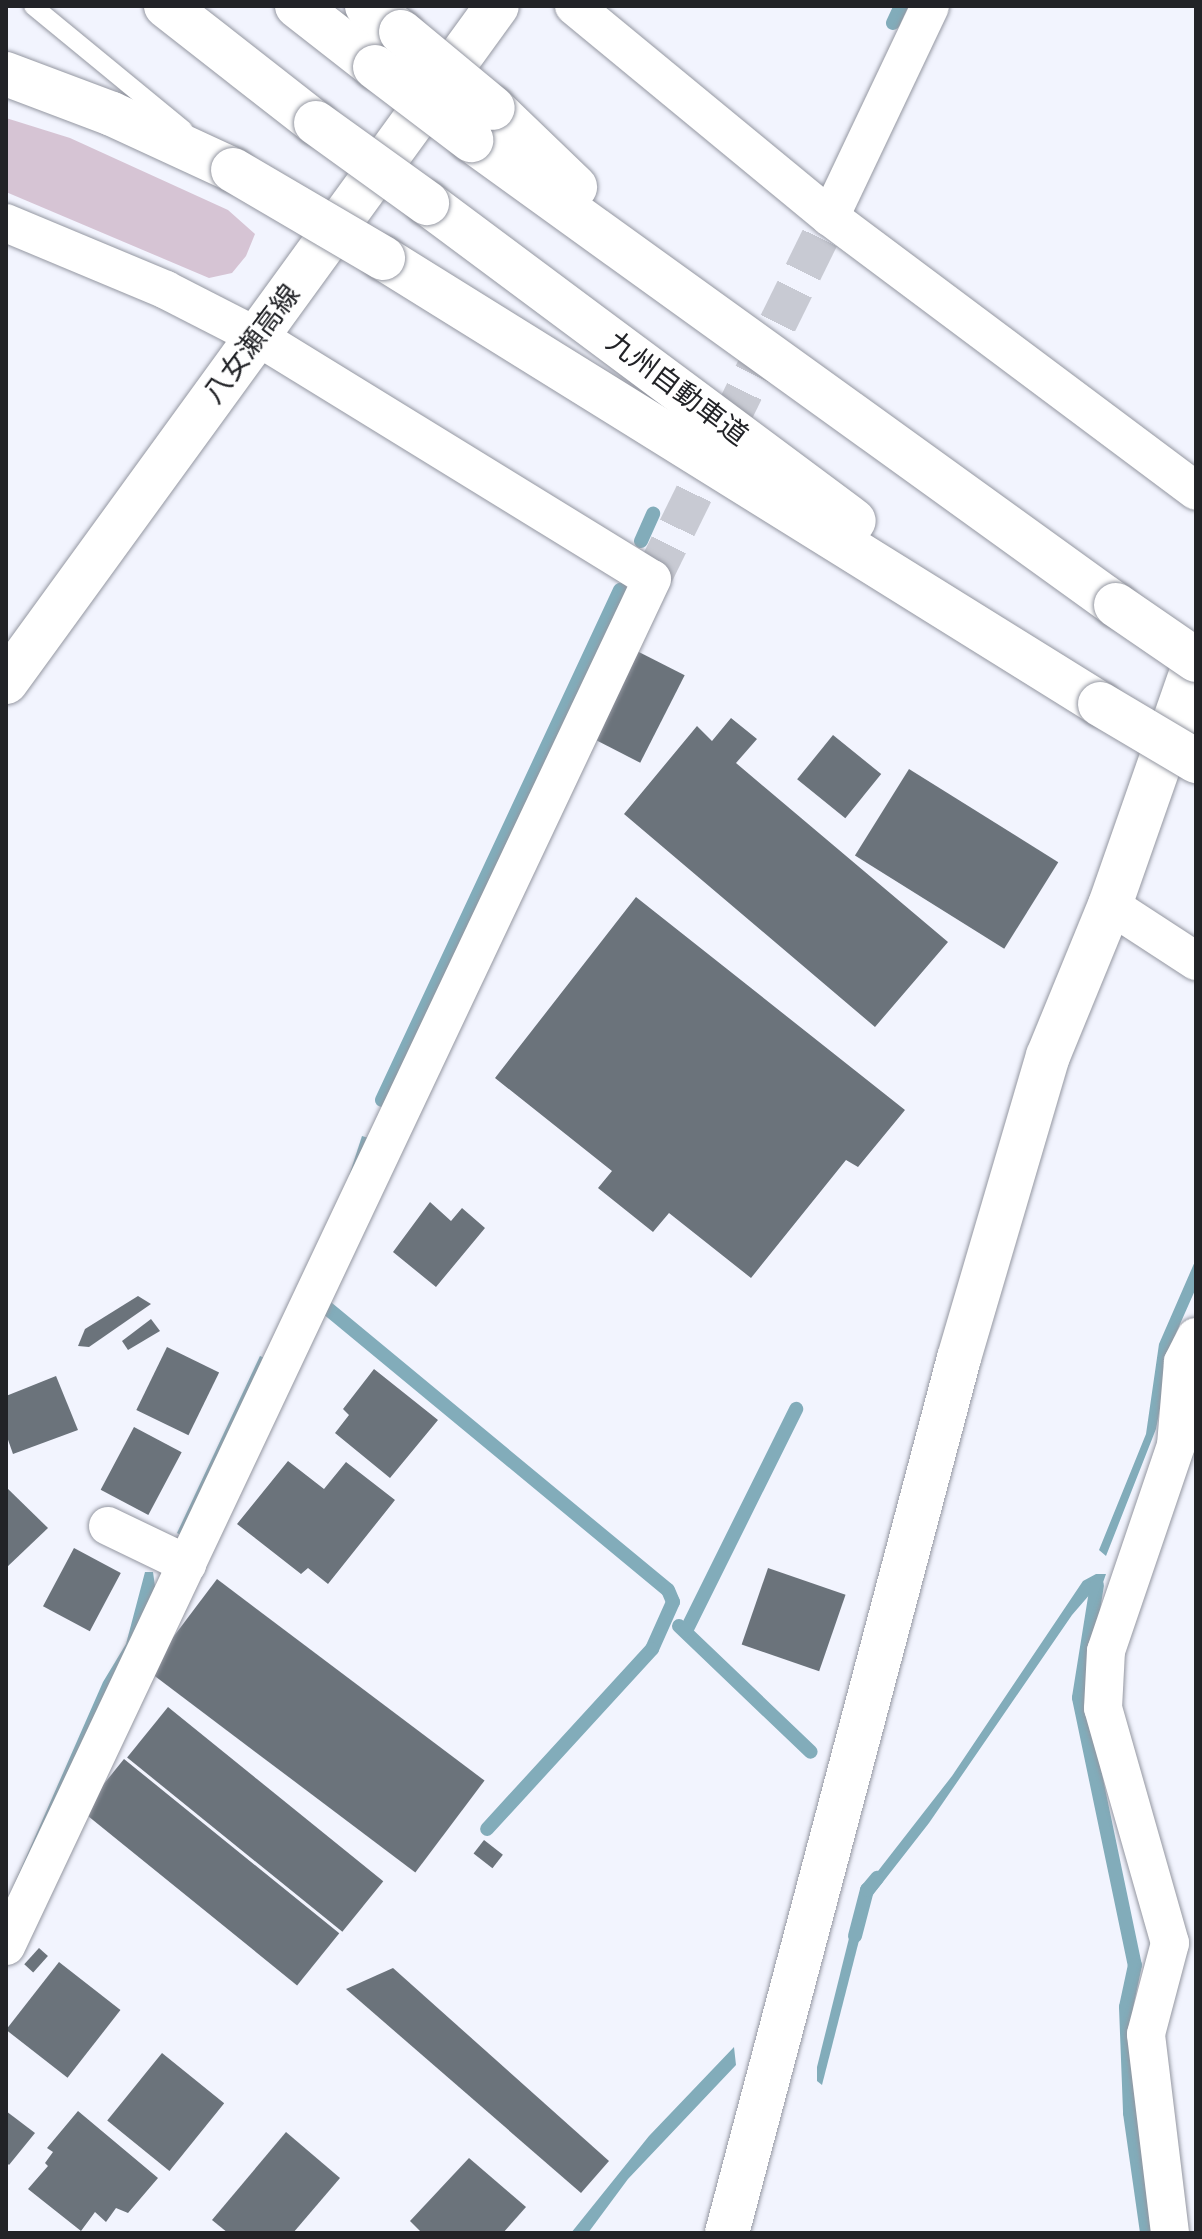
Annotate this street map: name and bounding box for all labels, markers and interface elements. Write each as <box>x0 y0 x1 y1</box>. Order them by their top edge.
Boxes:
street label: 八女瀬高線 <box>196 278 308 410</box>
street label: 九州自動車道 <box>600 325 754 453</box>

